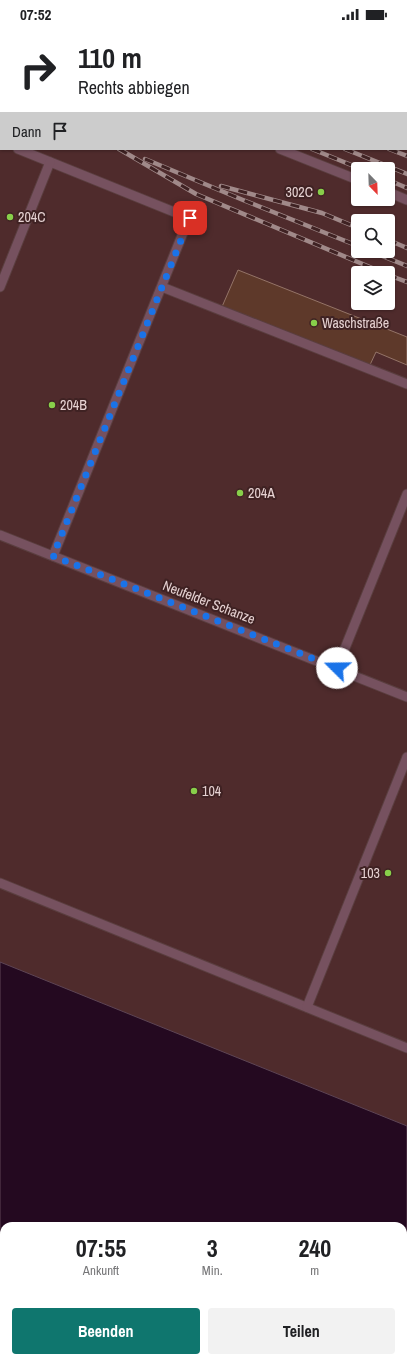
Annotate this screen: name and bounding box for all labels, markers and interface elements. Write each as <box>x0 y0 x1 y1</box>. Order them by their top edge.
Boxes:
text: 07:52 <box>20 4 51 25</box>
text: 110 m <box>78 39 142 77</box>
icon: right <box>12 44 64 96</box>
text: Rechts abbiegen <box>78 75 190 100</box>
icon: arrive <box>49 120 71 142</box>
text: Dann <box>12 121 41 142</box>
north arrow <box>351 162 395 206</box>
map controls <box>351 162 395 310</box>
place label: 302C <box>286 183 313 201</box>
marker: 302C <box>316 187 326 197</box>
pin <box>173 201 207 235</box>
icon: arrive <box>179 207 201 229</box>
place label: 204C <box>18 208 45 226</box>
marker: 204C <box>5 212 15 222</box>
button: search <box>351 214 395 258</box>
button: layers <box>351 266 395 310</box>
place label: Waschstraße <box>322 314 389 332</box>
marker: Waschstraße <box>309 318 319 328</box>
place label: 204B <box>60 396 87 414</box>
marker: 204B <box>47 400 57 410</box>
place label: 204A <box>248 484 275 502</box>
marker: 204A <box>235 488 245 498</box>
street label: Neufelder Schanze <box>160 576 258 628</box>
position arrow <box>316 647 358 689</box>
place label: 104 <box>202 782 222 800</box>
marker: 104 <box>189 786 199 796</box>
place label: 103 <box>361 864 380 882</box>
marker: 103 <box>383 868 393 878</box>
text: 07:55 <box>76 1232 126 1264</box>
text: 3 <box>207 1232 218 1264</box>
text: 240 <box>298 1232 331 1264</box>
text: Ankunft <box>83 1262 119 1279</box>
text: Min. <box>202 1262 223 1279</box>
text: m <box>310 1262 319 1279</box>
button: Beenden <box>12 1308 200 1354</box>
button: Teilen <box>208 1308 395 1354</box>

